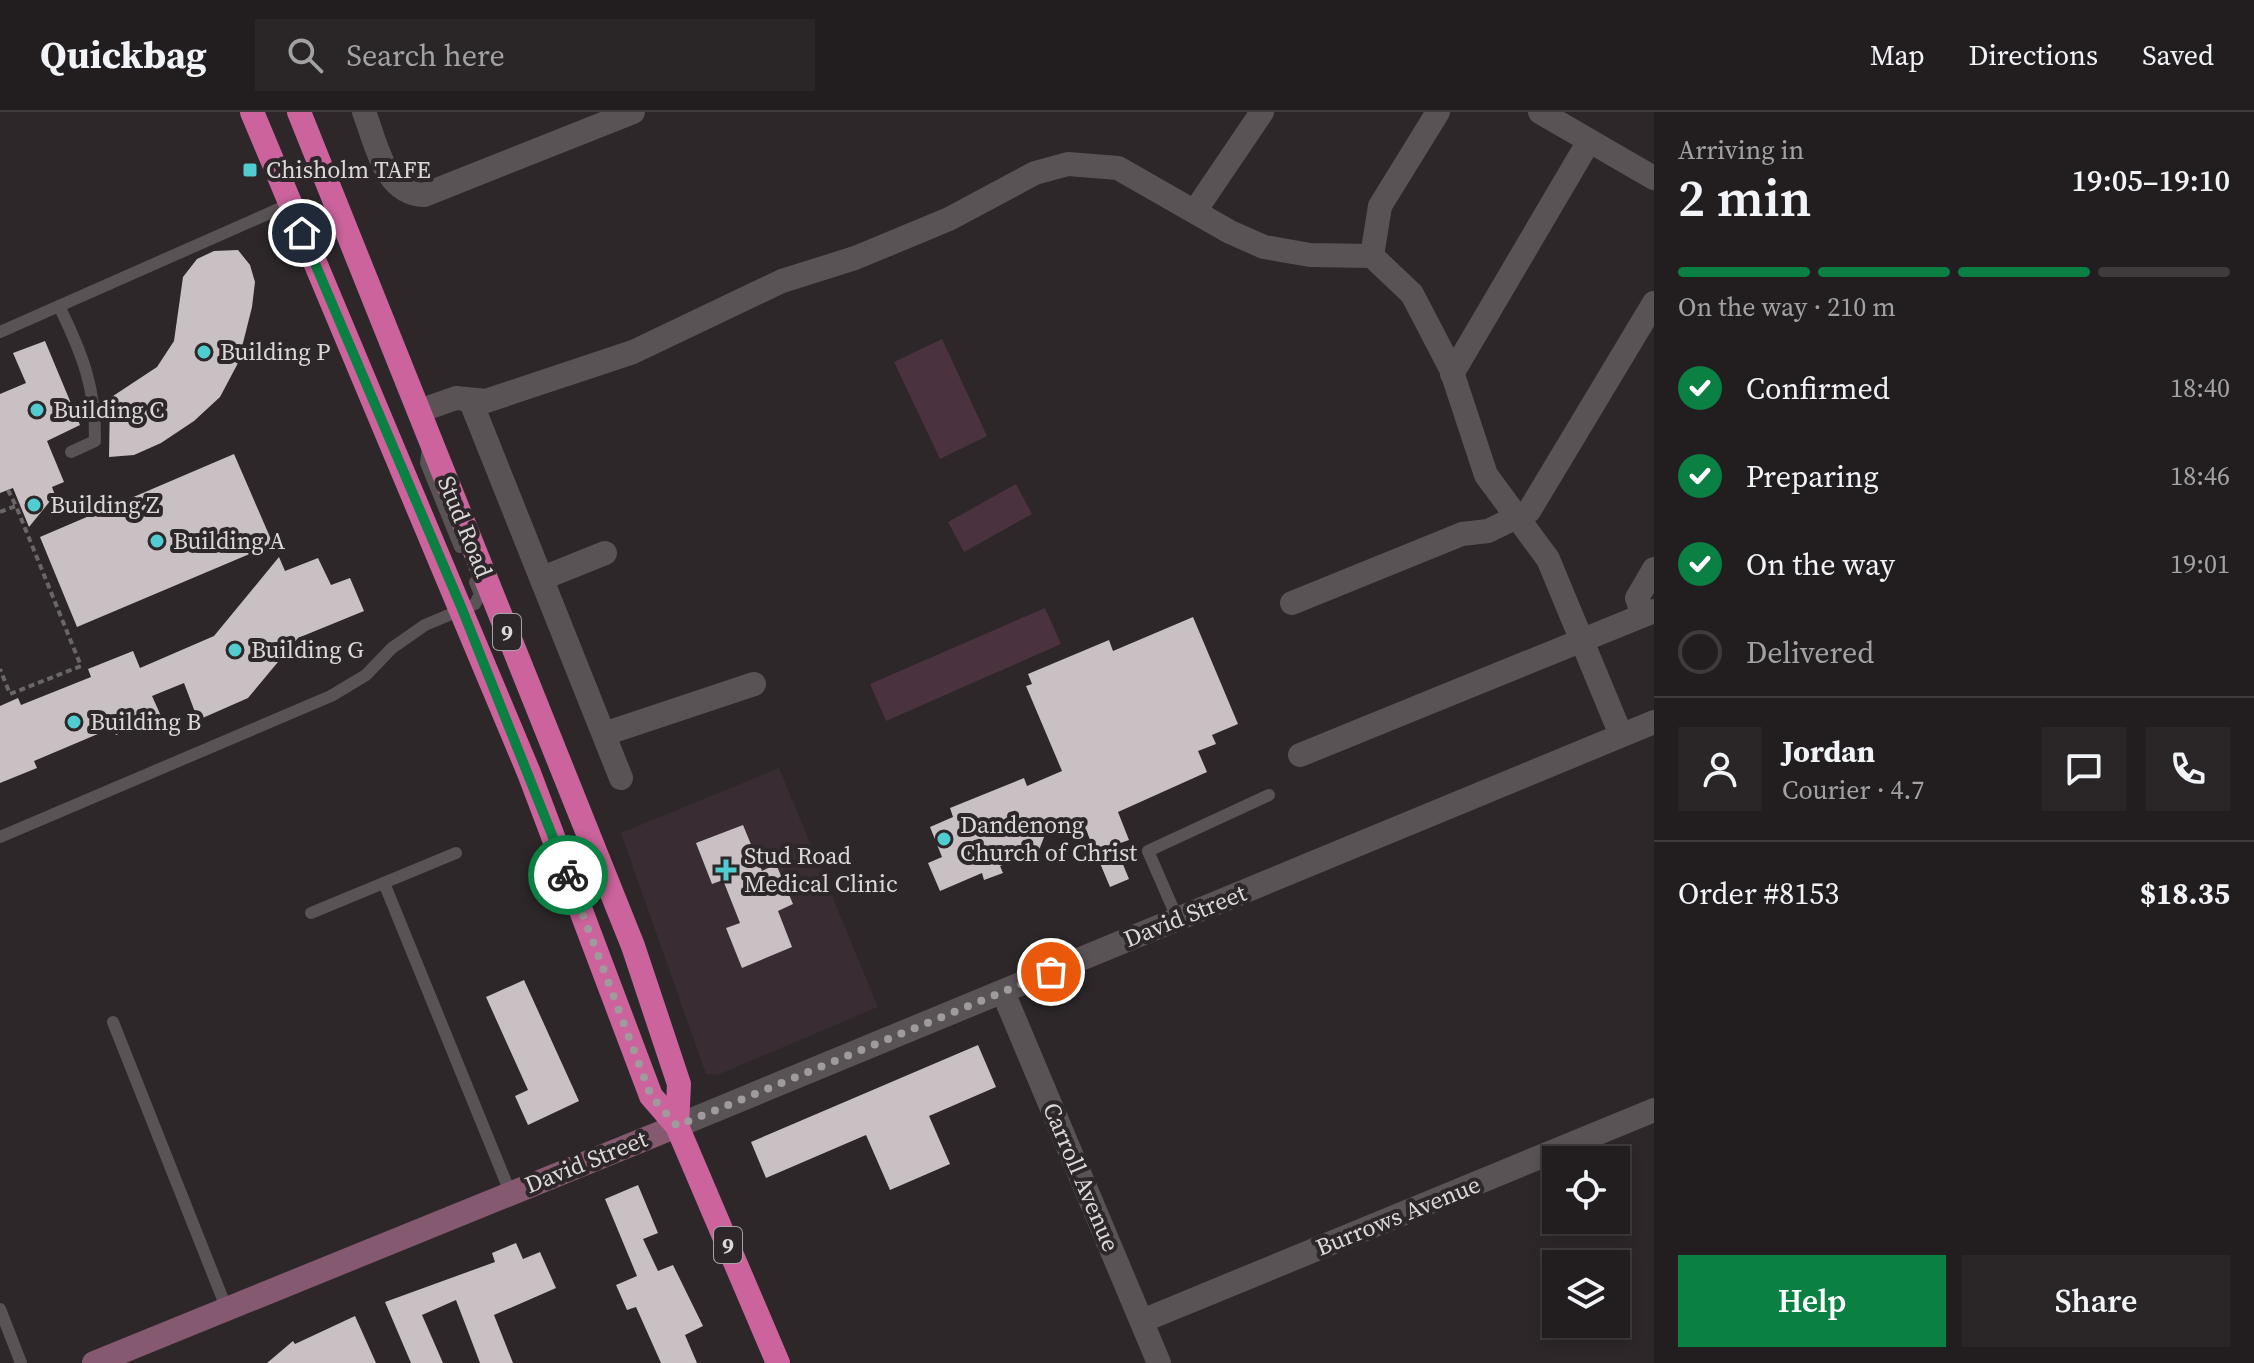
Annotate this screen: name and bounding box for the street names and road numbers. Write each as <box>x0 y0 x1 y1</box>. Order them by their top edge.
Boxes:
street label: Stud Road <box>430 471 501 583</box>
road number: 9 <box>493 614 521 650</box>
street label: David Street <box>1119 876 1251 955</box>
street label: Carroll Avenue <box>1035 1097 1128 1256</box>
street label: David Street <box>520 1122 652 1201</box>
street label: Burrows Avenue <box>1311 1168 1485 1264</box>
road number: 9 <box>714 1227 742 1263</box>

